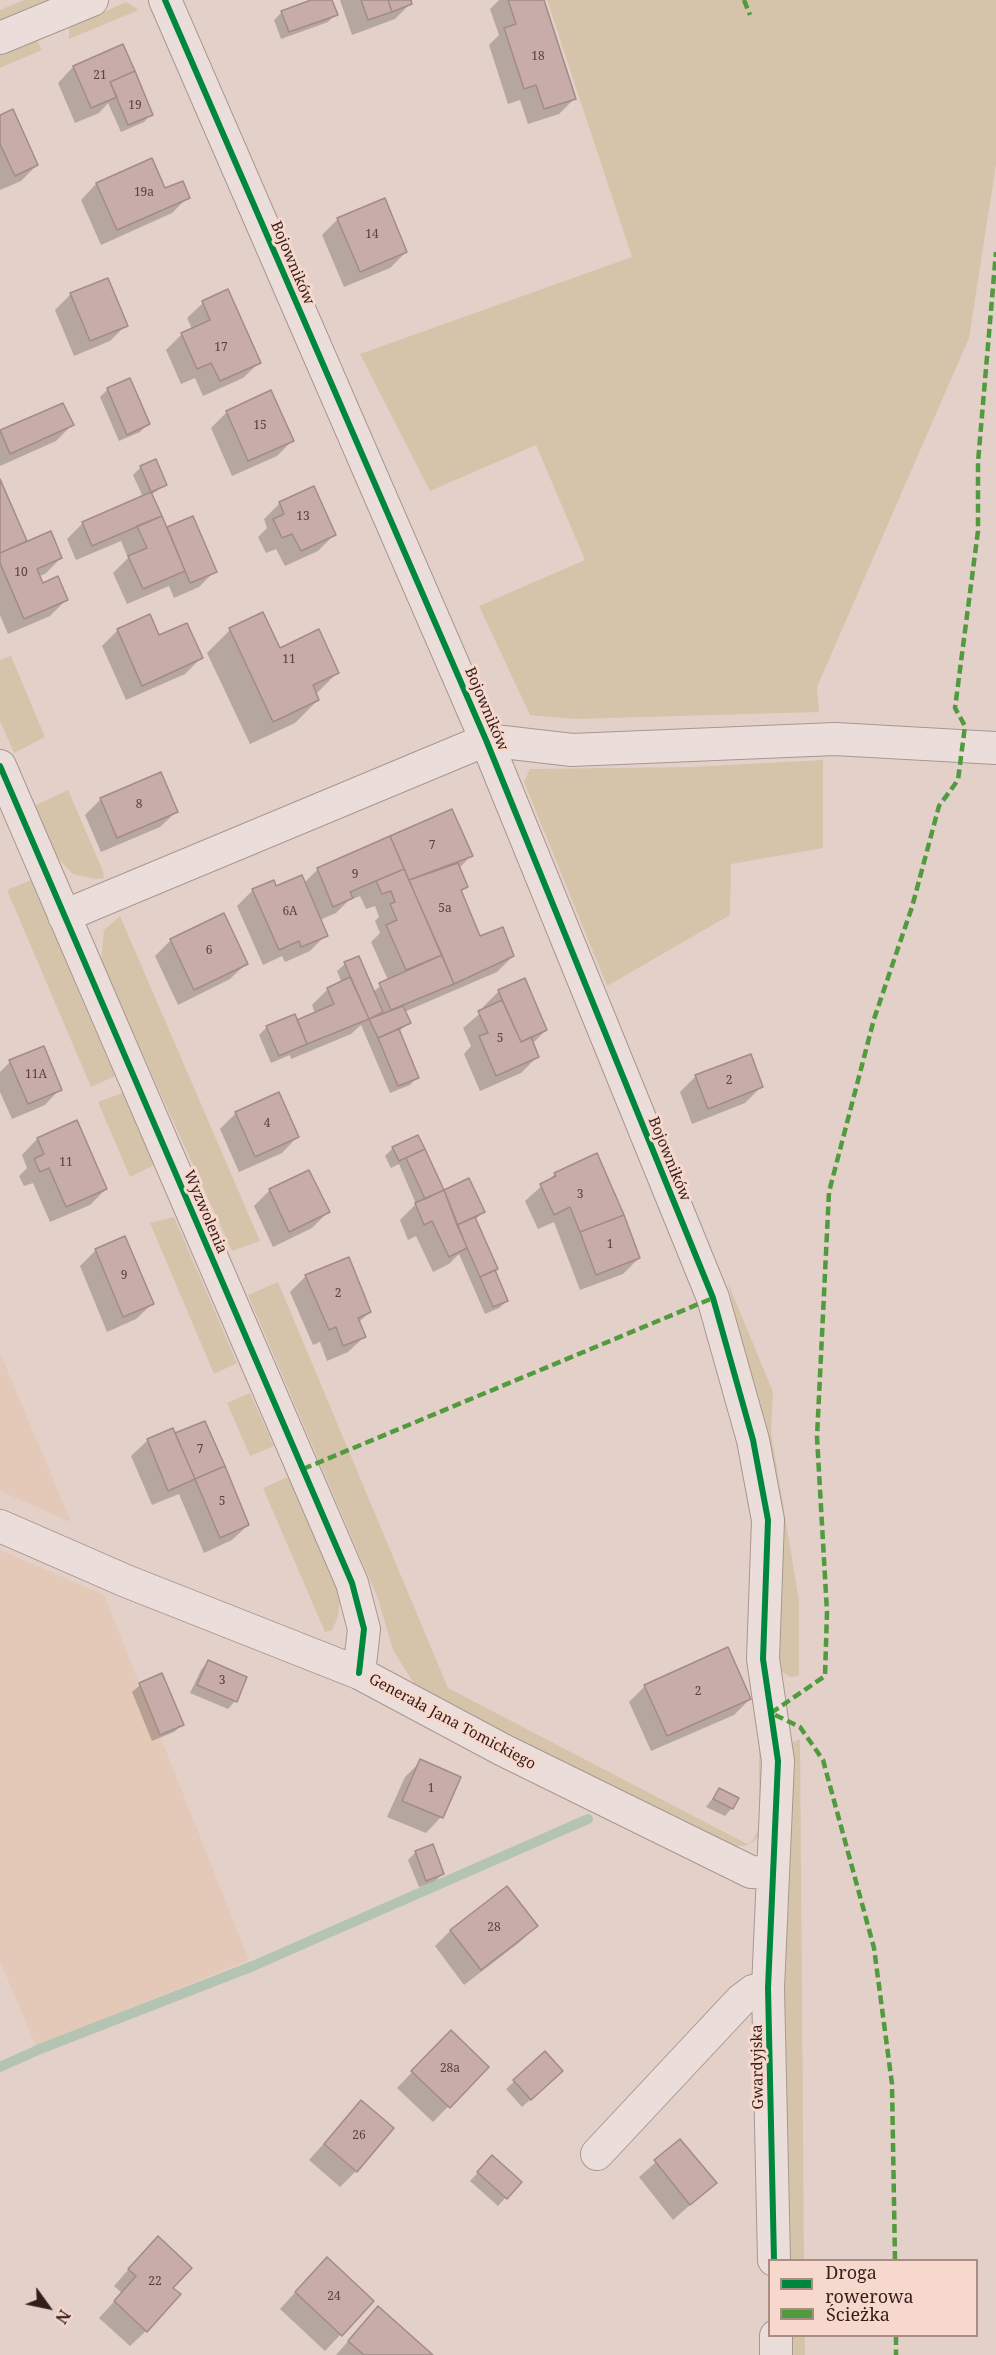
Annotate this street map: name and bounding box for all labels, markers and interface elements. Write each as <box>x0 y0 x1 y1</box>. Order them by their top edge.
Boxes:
house number: 18 <box>531 50 545 64</box>
house number: 21 <box>93 69 107 83</box>
house number: 19 <box>128 99 142 113</box>
house number: 19a <box>134 186 154 200</box>
street label: Bojowników <box>266 218 318 308</box>
house number: 14 <box>365 228 379 242</box>
house number: 17 <box>214 341 228 355</box>
house number: 15 <box>253 419 267 433</box>
house number: 13 <box>296 510 310 524</box>
house number: 10 <box>14 566 28 580</box>
house number: 11 <box>282 653 296 667</box>
street label: Bojowników <box>460 664 512 754</box>
house number: 8 <box>136 798 142 812</box>
house number: 7 <box>429 839 435 853</box>
house number: 9 <box>352 868 358 882</box>
house number: 5a <box>438 902 452 916</box>
house number: 6A <box>282 905 298 919</box>
house number: 6 <box>206 944 212 958</box>
house number: 5 <box>497 1032 503 1046</box>
house number: 11A <box>25 1068 47 1082</box>
house number: 2 <box>726 1074 732 1088</box>
street label: Bojowników <box>644 1114 694 1204</box>
house number: 4 <box>264 1117 270 1131</box>
house number: 11 <box>59 1156 73 1170</box>
street label: Wyzwolenia <box>179 1168 231 1256</box>
house number: 3 <box>577 1188 583 1202</box>
house number: 1 <box>607 1238 613 1252</box>
house number: 9 <box>121 1269 127 1283</box>
house number: 2 <box>335 1287 341 1301</box>
house number: 7 <box>197 1443 203 1457</box>
house number: 5 <box>219 1495 225 1509</box>
street label: Generała Jana Tomickiego <box>365 1670 539 1774</box>
house number: 3 <box>219 1674 225 1688</box>
house number: 2 <box>695 1685 701 1699</box>
house number: 1 <box>428 1782 434 1796</box>
house number: 28 <box>487 1921 501 1935</box>
street label: Gwardyjska <box>748 2024 768 2110</box>
house number: 28a <box>440 2062 460 2076</box>
house number: 26 <box>352 2129 366 2143</box>
legend <box>768 2259 978 2337</box>
text: Droga rowerowa <box>825 2260 914 2308</box>
house number: 22 <box>148 2275 162 2289</box>
north arrow <box>18 2277 78 2337</box>
house number: 24 <box>327 2290 341 2304</box>
text: Ścieżka <box>826 2302 890 2326</box>
text: N <box>50 2306 76 2328</box>

